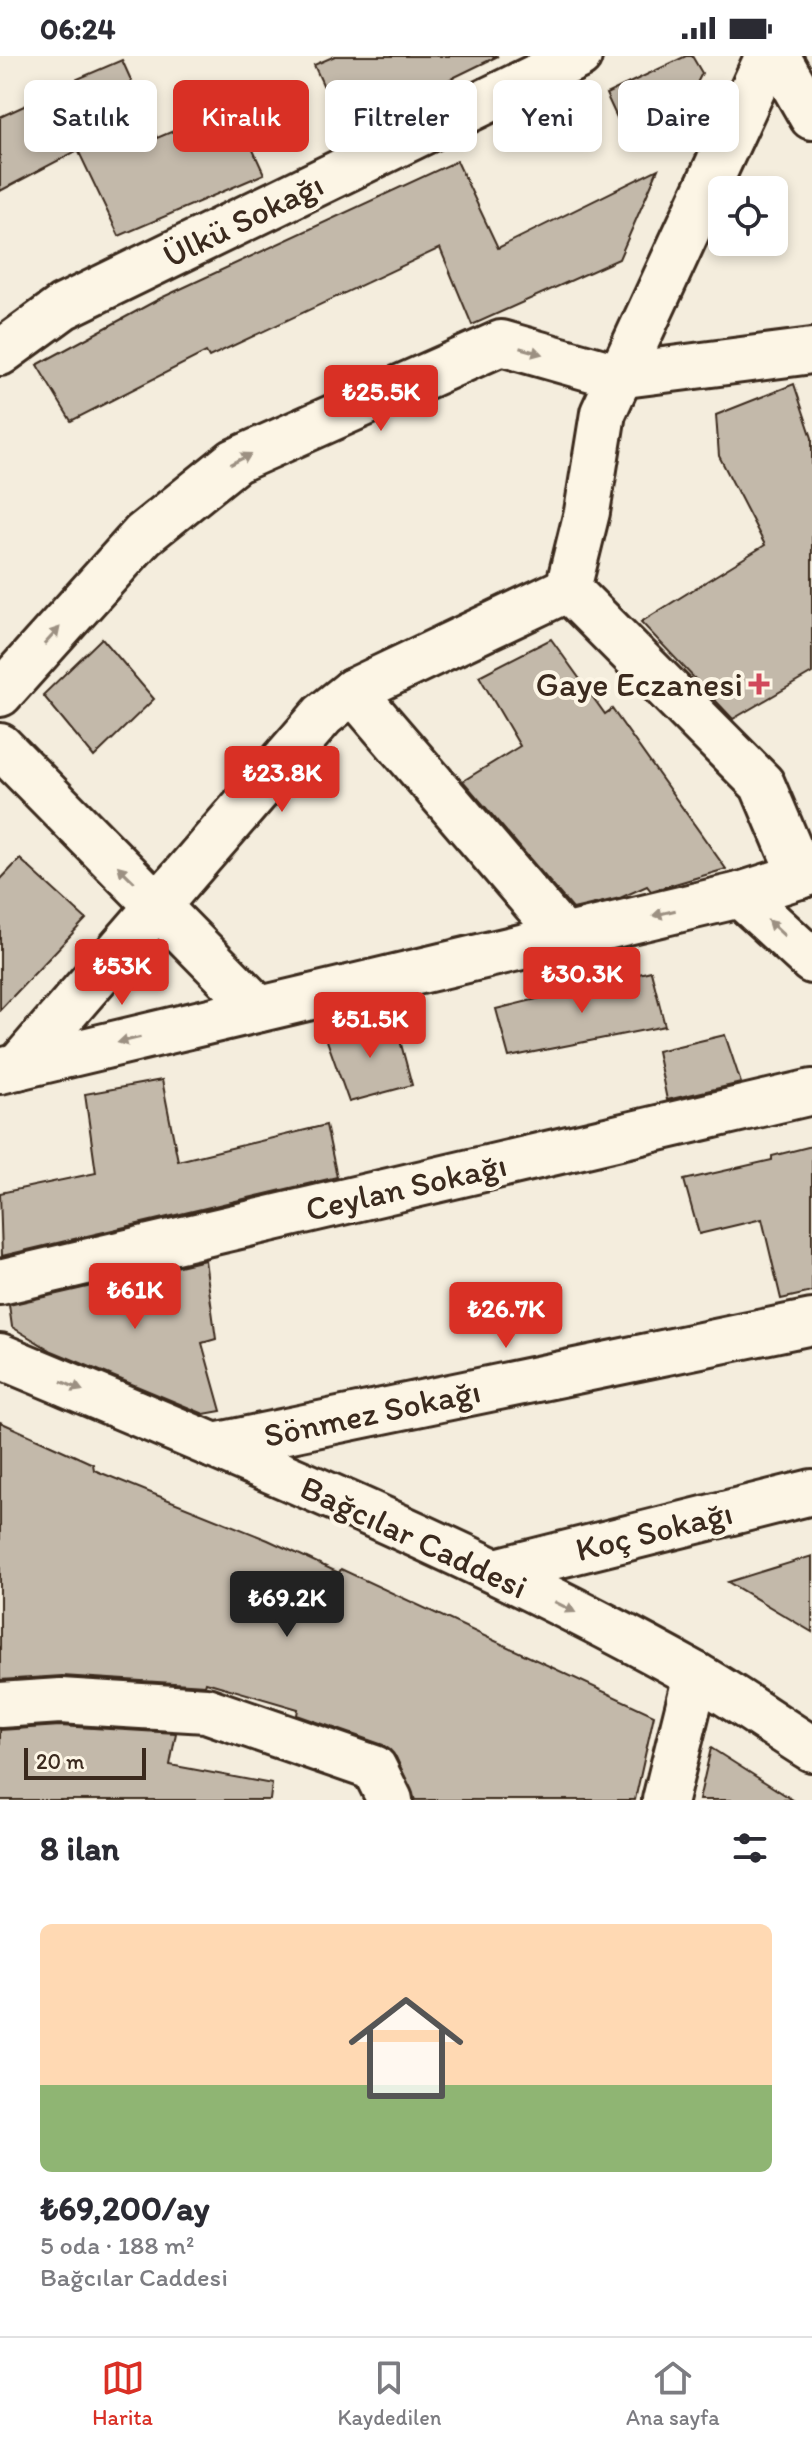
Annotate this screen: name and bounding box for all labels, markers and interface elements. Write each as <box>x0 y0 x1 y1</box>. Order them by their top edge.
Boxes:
text: 06:24 <box>40 10 116 47</box>
chip: Satılık <box>24 80 157 152</box>
chip: Kiralık <box>173 80 309 152</box>
chip: Filtreler <box>325 80 477 152</box>
chip: Yeni <box>493 80 602 152</box>
chip: Daire <box>618 80 739 152</box>
street label: Ülkü Sokağı <box>156 164 330 276</box>
map controls <box>708 176 788 256</box>
button: locate <box>708 176 788 256</box>
one-way arrow <box>519 346 544 358</box>
pin: ₺25.5K <box>316 365 446 433</box>
text: ₺25.5K <box>342 375 420 407</box>
one-way arrow <box>230 452 252 466</box>
one-way arrow <box>43 626 61 645</box>
place label: Gaye Eczanesi <box>535 664 743 705</box>
marker: Gaye Eczanesi <box>750 675 768 693</box>
pin: ₺23.8K <box>217 746 347 814</box>
text: ₺23.8K <box>242 756 322 788</box>
one-way arrow <box>117 865 136 884</box>
one-way arrow <box>652 907 677 920</box>
one-way arrow <box>767 920 786 938</box>
pin: ₺53K <box>75 939 169 1007</box>
pin: ₺30.3K <box>517 947 647 1015</box>
text: ₺53K <box>93 949 151 981</box>
text: ₺30.3K <box>541 957 623 989</box>
pin: ₺51.5K <box>305 992 435 1060</box>
text: ₺51.5K <box>332 1002 408 1034</box>
one-way arrow <box>117 1034 142 1047</box>
street label: Ceylan Sokağı <box>301 1144 511 1230</box>
pin: ₺61K <box>88 1263 182 1331</box>
text: ₺61K <box>107 1273 163 1305</box>
pin: ₺26.7K <box>441 1282 571 1350</box>
text: ₺26.7K <box>467 1292 545 1324</box>
street label: Sönmez Sokağı <box>260 1370 484 1456</box>
one-way arrow <box>60 1380 84 1393</box>
street label: Bağcılar Caddesi <box>294 1467 534 1607</box>
street label: Koç Sokağı <box>571 1492 737 1570</box>
pin: ₺69.2K <box>222 1571 352 1639</box>
text: ₺69.2K <box>248 1581 326 1613</box>
one-way arrow <box>553 1600 576 1613</box>
scale bar <box>24 1744 146 1780</box>
text: 20 m <box>36 1748 85 1775</box>
icon: filters <box>728 1826 772 1870</box>
text: 8 ilan <box>40 1828 119 1869</box>
icon: home <box>334 1976 478 2120</box>
text: ₺69,200/ay <box>40 2188 210 2229</box>
text: 5 oda · 188 m² <box>40 2229 194 2261</box>
text: Bağcılar Caddesi <box>40 2261 228 2293</box>
tab: Harita <box>92 2356 153 2431</box>
tab: Kaydedilen <box>338 2356 441 2431</box>
tab: Ana sayfa <box>626 2356 720 2431</box>

